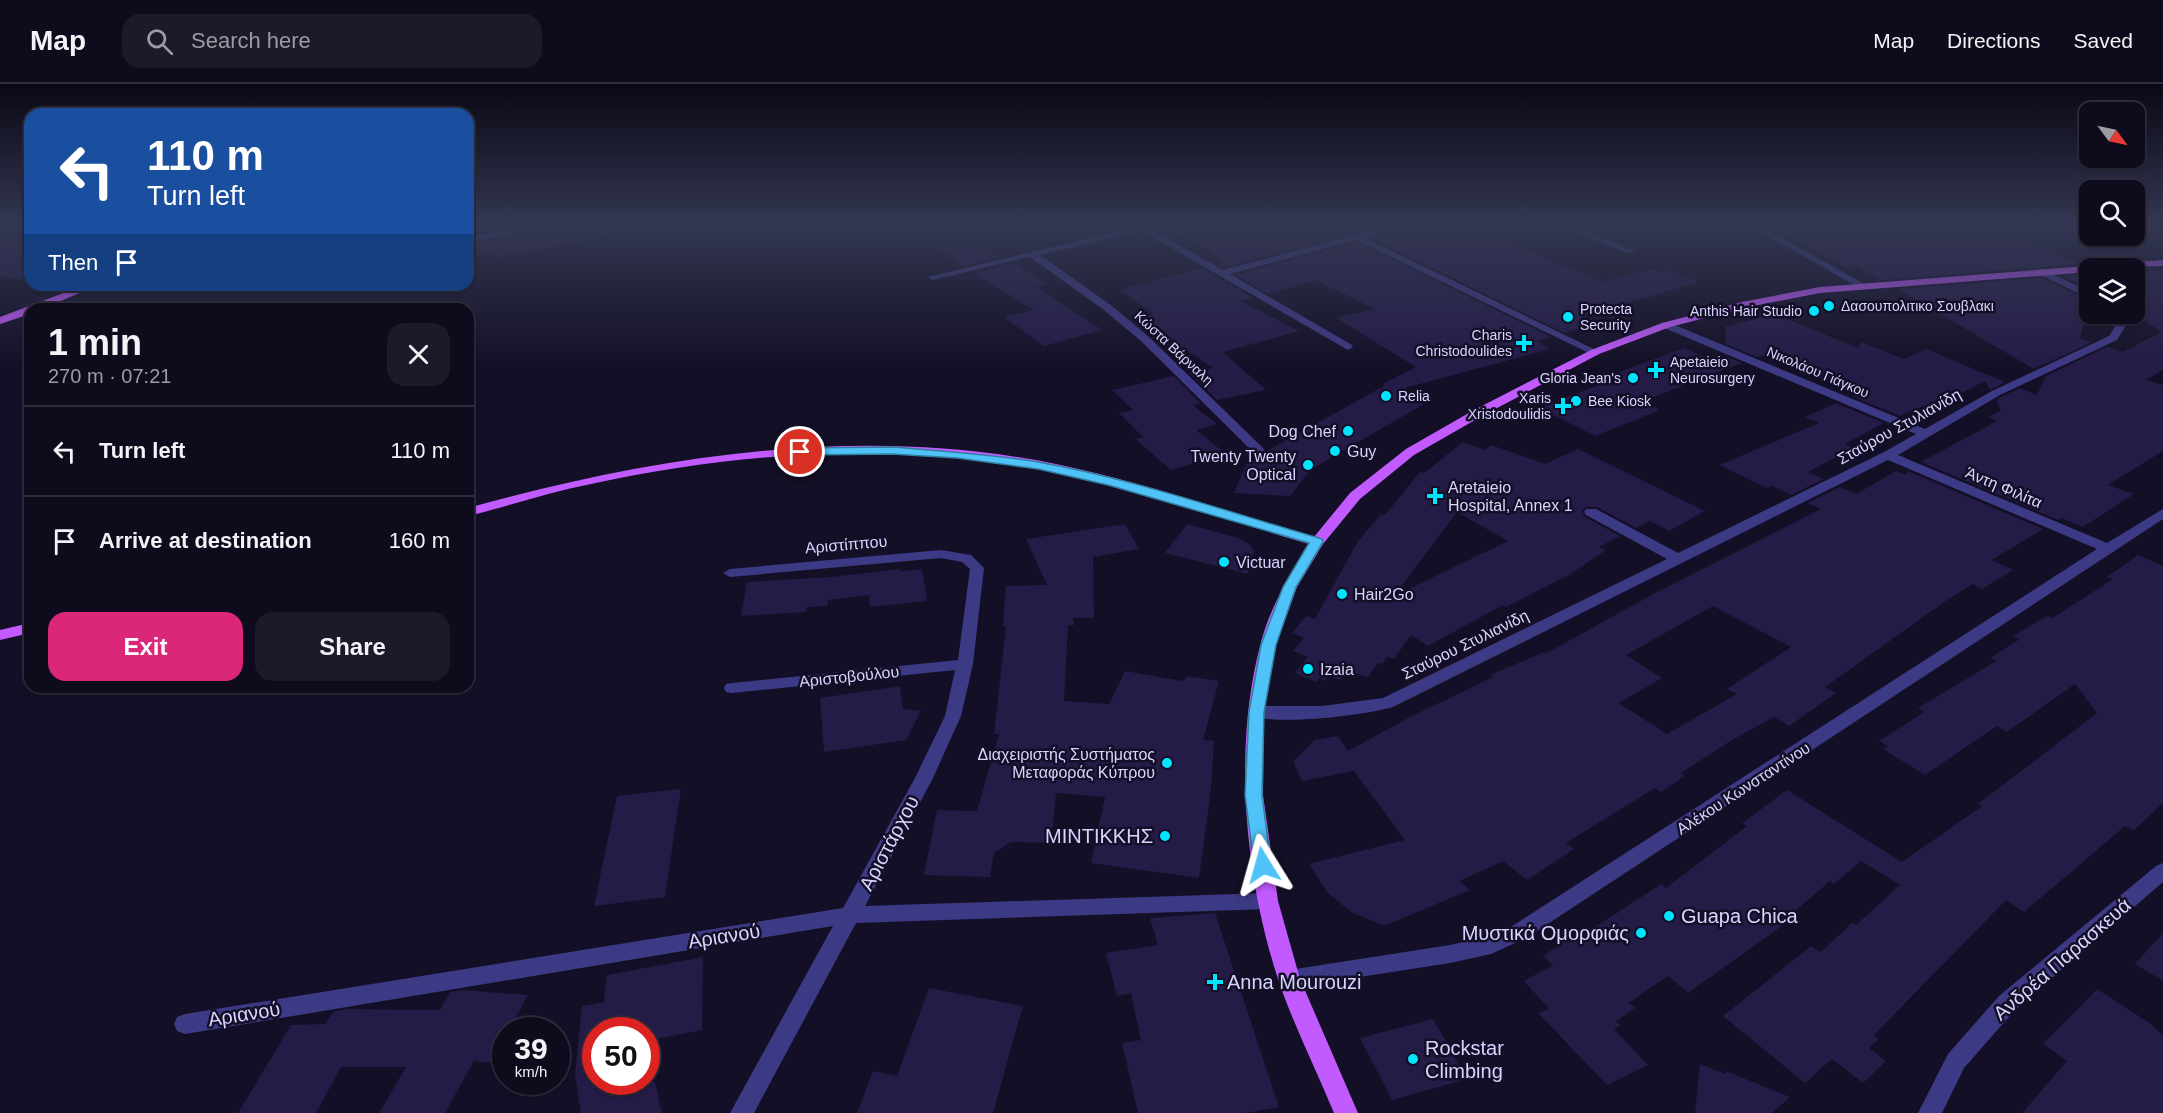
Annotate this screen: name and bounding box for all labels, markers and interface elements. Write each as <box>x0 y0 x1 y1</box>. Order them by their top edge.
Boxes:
search box <box>122 14 542 68</box>
text: Map <box>30 25 86 56</box>
icon: search <box>143 25 176 58</box>
text: Search here <box>191 28 311 53</box>
text: Map <box>1873 29 1914 52</box>
text: Directions <box>1947 29 2040 52</box>
text: Saved <box>2073 29 2133 52</box>
north arrow <box>2079 102 2145 168</box>
map controls <box>2079 102 2145 324</box>
icon: left <box>48 132 126 210</box>
text: 110 m <box>147 132 264 179</box>
button: search <box>2079 180 2145 246</box>
text: Turn left <box>147 181 245 211</box>
icon: arrive <box>110 246 143 279</box>
text: Then <box>48 250 98 275</box>
button: layers <box>2079 258 2145 324</box>
place label: Δασουπολιτικο Σουβλακι <box>1841 298 1994 314</box>
marker: Δασουπολιτικο Σουβλακι <box>1822 299 1836 313</box>
place label: Protecta Security <box>1580 301 1632 333</box>
place label: Anthis Hair Studio <box>1690 303 1802 319</box>
marker: Anthis Hair Studio <box>1807 304 1821 318</box>
street label: Κώστα Βάρναλη <box>1131 308 1217 388</box>
marker: Protecta Security <box>1561 310 1575 324</box>
text: 1 min <box>48 322 142 363</box>
button: close <box>387 323 450 386</box>
place label: Charis Christodoulides <box>1416 327 1512 359</box>
marker: Charis Christodoulides <box>1517 336 1531 350</box>
street label: Νικολάου Γιάγκου <box>1765 343 1871 401</box>
place label: Apetaieio Neurosurgery <box>1670 354 1755 386</box>
marker: Apetaieio Neurosurgery <box>1647 361 1665 379</box>
text: 270 m · 07:21 <box>48 365 171 387</box>
place label: Gloria Jean's <box>1540 370 1621 386</box>
marker: Gloria Jean's <box>1626 371 1640 385</box>
street label: Σταύρου Στυλιανίδη <box>1834 385 1964 468</box>
place label: Relia <box>1398 388 1430 404</box>
marker: Relia <box>1379 389 1393 403</box>
place label: Xaris Xristodoulidis <box>1468 390 1551 422</box>
place label: Bee Kiosk <box>1588 393 1652 409</box>
marker: Bee Kiosk <box>1569 394 1583 408</box>
marker: Xaris Xristodoulidis <box>1556 399 1570 413</box>
place label: Dog Chef <box>1268 423 1337 440</box>
marker: Dog Chef <box>1341 424 1355 438</box>
pin <box>774 426 825 477</box>
icon: left <box>48 435 81 468</box>
icon: arrive <box>783 435 816 468</box>
text: Turn left <box>99 438 185 463</box>
text: 110 m <box>390 438 450 463</box>
place label: Guy <box>1347 443 1376 460</box>
marker: Guy <box>1328 444 1342 458</box>
place label: Twenty Twenty Optical <box>1190 448 1296 483</box>
marker: Twenty Twenty Optical <box>1301 458 1315 472</box>
street label: Άντη Φιλίτα <box>1963 464 2045 511</box>
place label: Aretaieio Hospital, Annex 1 <box>1448 479 1573 514</box>
marker: Aretaieio Hospital, Annex 1 <box>1426 487 1444 505</box>
icon: arrive <box>48 525 81 558</box>
text: Arrive at destination <box>99 528 312 553</box>
text: 160 m <box>389 528 450 553</box>
street label: Αριστίππου <box>804 532 888 557</box>
place label: Victuar <box>1236 554 1286 571</box>
marker: Victuar <box>1217 555 1231 569</box>
place label: Hair2Go <box>1354 586 1414 603</box>
marker: Hair2Go <box>1335 587 1349 601</box>
street label: Σταύρου Στυλιανίδη <box>1399 606 1531 683</box>
button: Exit <box>48 612 243 681</box>
button: Share <box>255 612 450 681</box>
place label: Izaia <box>1320 661 1354 678</box>
marker: Izaia <box>1301 662 1315 676</box>
street label: Αριστοβούλου <box>798 663 900 690</box>
street label: Αλέκου Κωνσταντίνου <box>1673 739 1813 838</box>
place label: Διαχειριστής Συστήματος Μεταφοράς Κύπρου <box>978 746 1155 781</box>
marker: Διαχειριστής Συστήματος Μεταφοράς Κύπρου <box>1160 756 1174 770</box>
street label: Αριστάρχου <box>855 792 923 894</box>
place label: ΜΙΝΤΙΚΚΗΣ <box>1045 825 1153 847</box>
marker: ΜΙΝΤΙΚΚΗΣ <box>1158 829 1172 843</box>
position arrow <box>1231 833 1295 897</box>
street label: Ανδρέα Παρασκευά <box>1989 894 2135 1024</box>
place label: Guapa Chica <box>1681 905 1799 927</box>
marker: Guapa Chica <box>1662 909 1676 923</box>
street label: Αριανού <box>686 919 762 953</box>
place label: Μυστικά Ομορφιάς <box>1462 922 1629 944</box>
marker: Μυστικά Ομορφιάς <box>1634 926 1648 940</box>
place label: Anna Mourouzi <box>1227 971 1362 993</box>
marker: Anna Mourouzi <box>1208 975 1222 989</box>
street label: Αριανού <box>206 997 282 1031</box>
speed limit sign: 50 <box>582 1017 660 1095</box>
text: 39 <box>514 1032 548 1065</box>
place label: Rockstar Climbing <box>1425 1037 1504 1082</box>
marker: Rockstar Climbing <box>1406 1052 1420 1066</box>
text: km/h <box>515 1063 547 1080</box>

